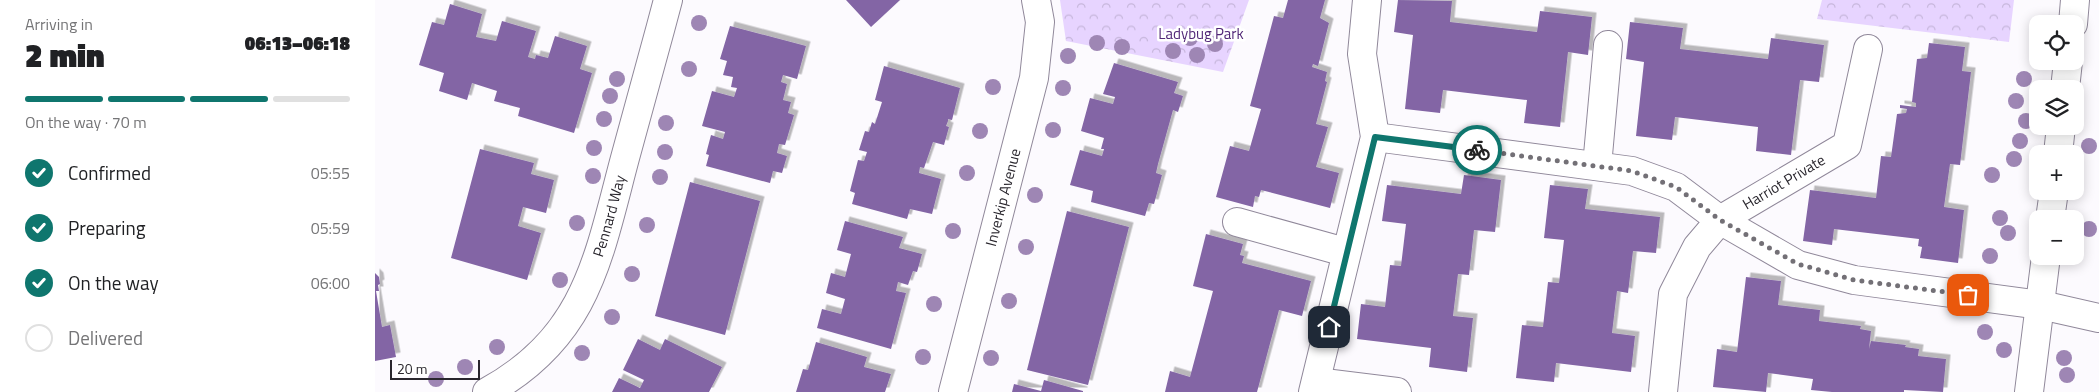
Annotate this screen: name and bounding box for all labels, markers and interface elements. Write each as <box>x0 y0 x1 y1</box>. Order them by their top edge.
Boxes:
text: Arriving in <box>25 12 93 36</box>
map controls <box>2029 15 2084 265</box>
button: locate <box>2029 15 2084 70</box>
park label: Ladybug Park <box>1158 22 1244 45</box>
text: 06:13–06:18 <box>245 28 350 57</box>
text: 2 min <box>25 31 105 79</box>
button: layers <box>2029 80 2084 135</box>
text: On the way · 70 m <box>25 110 147 134</box>
courier <box>1452 125 1502 175</box>
icon: bike <box>1463 136 1491 164</box>
button: + <box>2029 145 2084 200</box>
street label: Inverkip Avenue <box>979 146 1026 249</box>
street label: Harriot Private <box>1738 148 1829 215</box>
text: Confirmed <box>68 158 151 187</box>
icon: check <box>25 159 53 187</box>
text: 05:55 <box>311 161 350 185</box>
street label: Pennard Way <box>586 173 631 260</box>
button: − <box>2029 210 2084 265</box>
text: Preparing <box>68 213 145 242</box>
icon: check <box>25 214 53 242</box>
text: 05:59 <box>311 216 350 240</box>
text: On the way <box>68 268 159 297</box>
icon: check <box>25 269 53 297</box>
text: 06:00 <box>311 271 350 295</box>
pin <box>1947 274 1989 316</box>
icon: bag <box>1954 281 1982 309</box>
pin <box>1308 306 1350 348</box>
icon: home <box>1315 313 1343 341</box>
text: Delivered <box>68 323 143 352</box>
scale bar <box>390 357 480 380</box>
text: 20 m <box>397 358 427 379</box>

